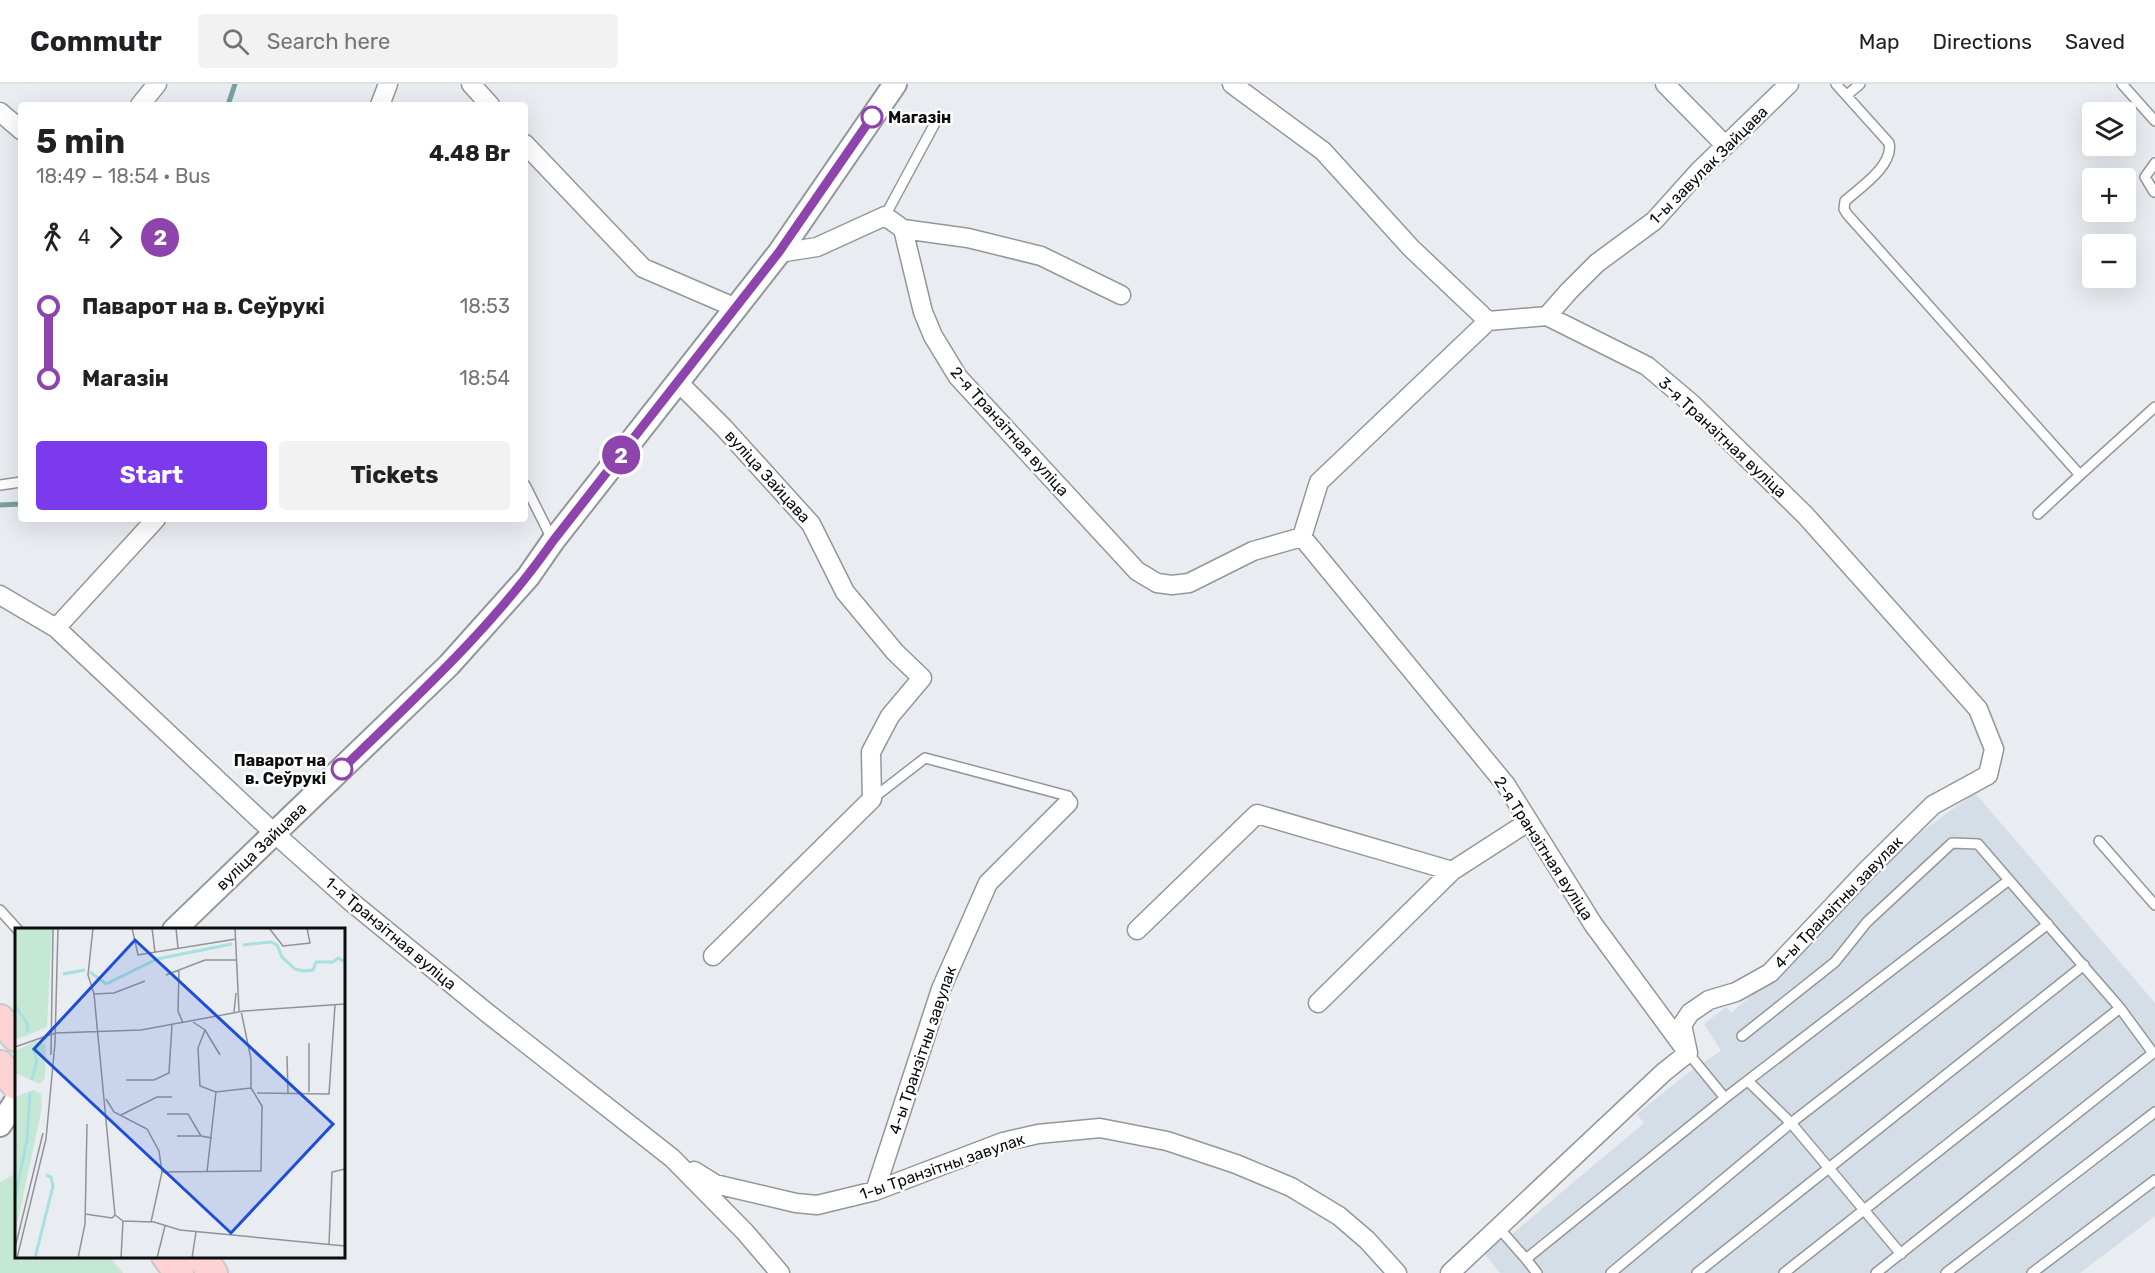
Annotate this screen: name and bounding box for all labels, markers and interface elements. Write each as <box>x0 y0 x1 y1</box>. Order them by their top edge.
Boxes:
search box <box>198 14 618 68</box>
text: Commutr <box>30 25 162 58</box>
icon: search <box>219 25 252 58</box>
text: Search here <box>267 28 390 55</box>
text: Map <box>1859 29 1900 54</box>
text: Directions <box>1933 29 2032 54</box>
text: Saved <box>2065 29 2125 54</box>
street label: 1-ы завулак Зайцава <box>1645 102 1772 229</box>
map controls <box>2082 102 2136 288</box>
button: layers <box>2082 102 2136 156</box>
marker: Магазін <box>861 106 883 128</box>
place label: Магазін <box>888 108 951 127</box>
text: 5 min <box>36 122 125 161</box>
text: 4.48 Br <box>429 140 510 167</box>
text: 18:49 – 18:54 · Bus <box>36 164 211 188</box>
button: + <box>2082 168 2136 222</box>
icon: walk <box>36 221 69 254</box>
icon: forward <box>99 221 132 254</box>
text: 4 <box>78 225 90 249</box>
text: 2 <box>153 225 167 250</box>
button: − <box>2082 234 2136 288</box>
text: Паварот на в. Сеўрукі <box>82 293 325 320</box>
text: 18:53 <box>460 294 510 318</box>
street label: 2-я Транзітная вуліца <box>947 363 1073 500</box>
text: Магазін <box>82 365 169 392</box>
text: 18:54 <box>459 366 510 390</box>
street label: 3-я Транзітная вуліца <box>1655 373 1791 502</box>
street label: вуліца Зайцава <box>721 426 814 527</box>
line badge: 2 <box>602 436 640 475</box>
button: Start <box>36 441 267 510</box>
button: Tickets <box>279 441 510 510</box>
text: 2 <box>614 443 628 468</box>
place label: Паварот на в. Сеўрукі <box>234 751 326 788</box>
marker: Паварот на в. Сеўрукі <box>331 758 353 780</box>
street label: 2-я Транзітная вуліца <box>1490 773 1597 924</box>
street label: вуліца Зайцава <box>212 799 310 894</box>
street label: 4-ы Транзітны завулак <box>1770 832 1907 972</box>
street label: 1-я Транзітная вуліца <box>321 873 460 994</box>
inset map <box>15 928 345 1258</box>
street label: 4-ы Транзітны завулак <box>885 963 960 1137</box>
street label: 1-ы Транзітны завулак <box>857 1129 1028 1204</box>

